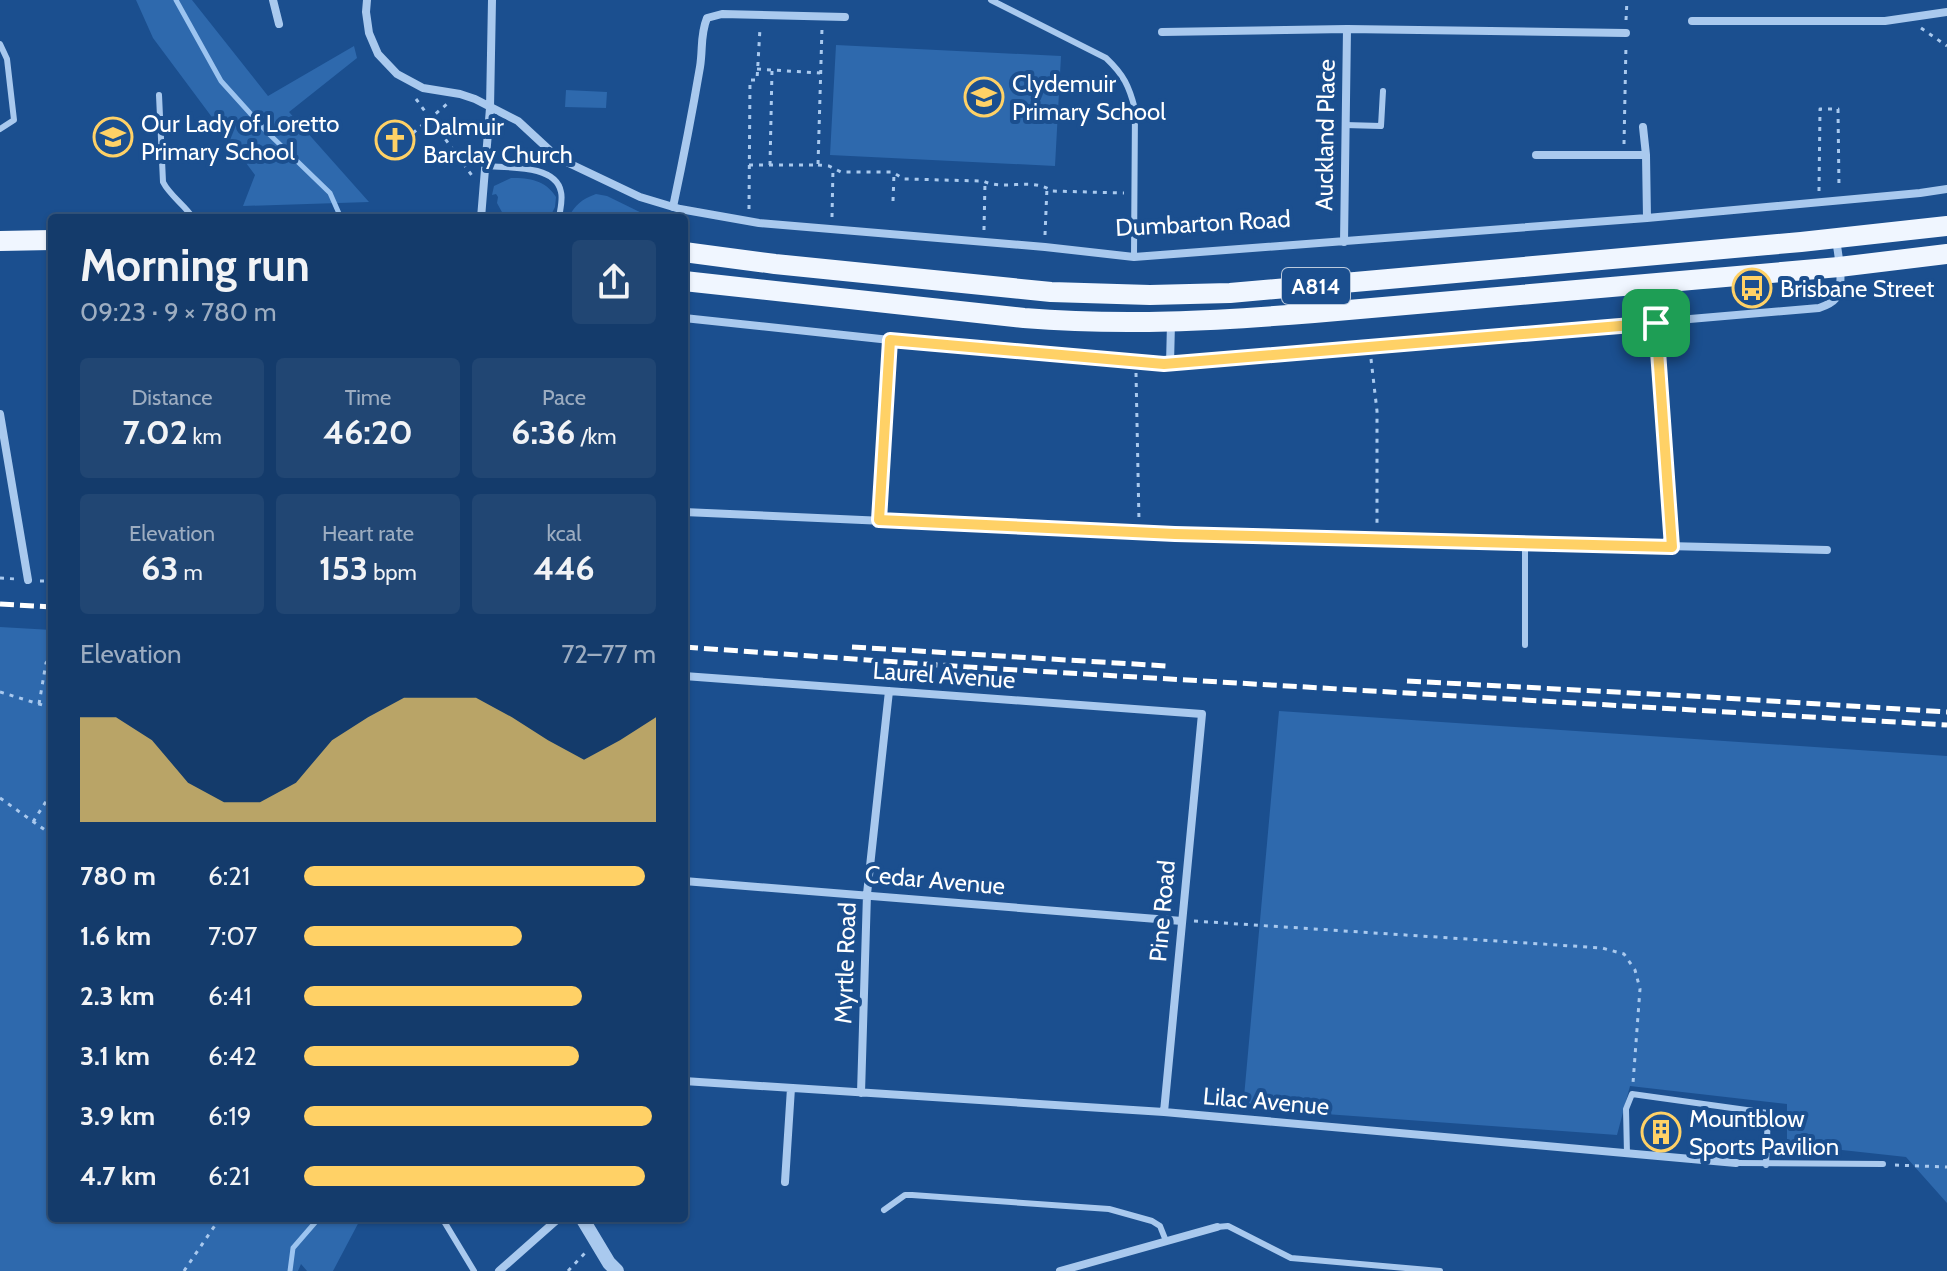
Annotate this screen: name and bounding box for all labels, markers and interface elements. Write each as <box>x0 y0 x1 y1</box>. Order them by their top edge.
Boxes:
street label: Auckland Place <box>1309 59 1341 211</box>
place label: Clydemuir Primary School <box>1012 69 1166 126</box>
school or university icon: Clydemuir Primary School <box>963 76 1005 118</box>
place label: Our Lady of Loretto Primary School <box>141 109 340 166</box>
place label: Dalmuir Barclay Church <box>423 112 573 169</box>
school or university icon: Our Lady of Loretto Primary School <box>92 116 134 158</box>
church icon: Dalmuir Barclay Church <box>374 119 416 161</box>
street label: Dumbarton Road <box>1115 204 1291 242</box>
text: Morning run <box>80 239 310 292</box>
button: share <box>572 240 656 324</box>
bus stop icon: Brisbane Street <box>1731 267 1773 309</box>
road number: A814 <box>1282 268 1350 304</box>
place label: Brisbane Street <box>1780 274 1934 303</box>
pin <box>1622 289 1690 357</box>
text: 09:23 · 9 × 780 m <box>80 296 277 328</box>
icon: arrive <box>1634 301 1678 345</box>
text: Distance <box>132 384 212 411</box>
text: Time <box>345 384 391 411</box>
text: Pace <box>542 384 586 411</box>
text: 7.02 <box>122 411 188 453</box>
text: 46:20 <box>323 411 413 453</box>
text: 6:36 <box>511 411 575 453</box>
text: km <box>188 423 222 450</box>
text: /km <box>575 423 617 450</box>
text: Elevation <box>129 520 215 547</box>
text: Heart rate <box>322 520 414 547</box>
text: kcal <box>546 520 582 547</box>
text: 63 <box>141 547 179 589</box>
text: 153 <box>319 547 368 589</box>
text: 446 <box>533 547 595 589</box>
text: m <box>179 559 203 586</box>
text: bpm <box>368 559 417 586</box>
text: Elevation <box>80 638 182 670</box>
text: 72–77 m <box>561 638 656 670</box>
street label: Laurel Avenue <box>872 656 1016 694</box>
street label: Cedar Avenue <box>864 859 1006 901</box>
street label: Pine Road <box>1143 859 1181 963</box>
text: 780 m <box>80 860 156 892</box>
text: 6:21 <box>208 860 250 892</box>
street label: Myrtle Road <box>828 902 862 1024</box>
text: 1.6 km <box>80 920 151 952</box>
text: 7:07 <box>208 920 257 952</box>
text: 2.3 km <box>80 980 155 1012</box>
text: 6:41 <box>208 980 252 1012</box>
text: 3.1 km <box>80 1040 150 1072</box>
text: 6:42 <box>208 1040 257 1072</box>
street label: Lilac Avenue <box>1202 1081 1330 1121</box>
text: 3.9 km <box>80 1100 155 1132</box>
text: 6:19 <box>208 1100 251 1132</box>
place label: Mountblow Sports Pavilion <box>1689 1104 1839 1161</box>
building icon: Mountblow Sports Pavilion <box>1640 1111 1682 1153</box>
text: 4.7 km <box>80 1160 156 1192</box>
text: 6:21 <box>208 1160 250 1192</box>

